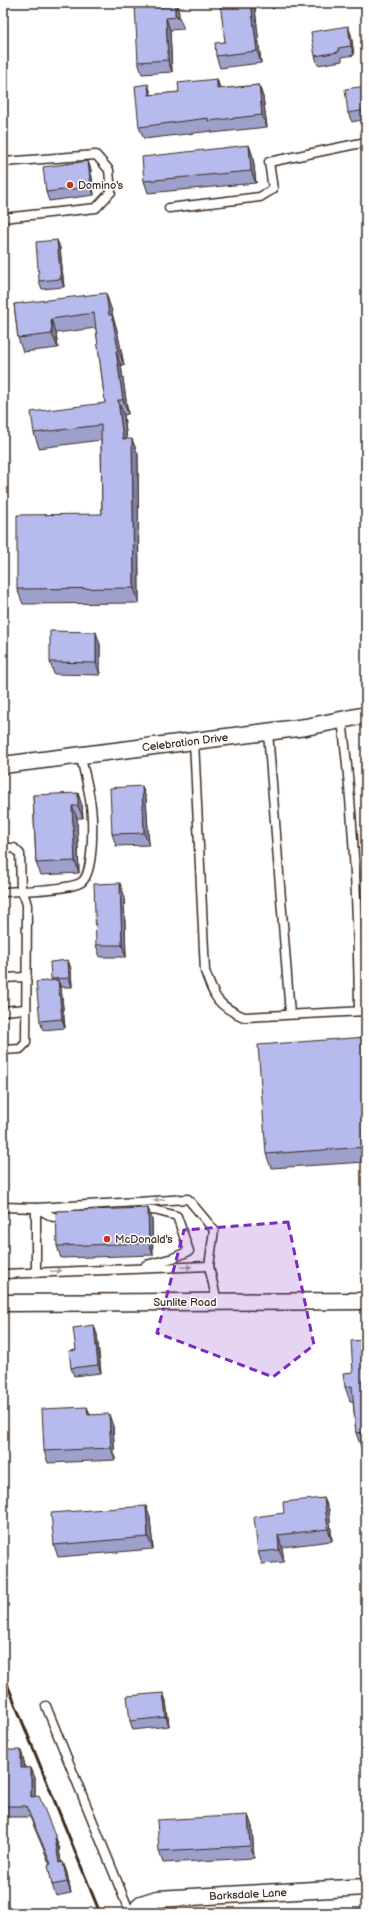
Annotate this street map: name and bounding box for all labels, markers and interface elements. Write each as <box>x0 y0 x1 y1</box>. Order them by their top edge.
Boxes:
place label: Domino's <box>78 179 124 192</box>
marker: Domino's <box>65 180 75 190</box>
street label: Celebration Drive <box>141 731 229 754</box>
one-way arrow <box>153 1197 165 1204</box>
place label: McDonald's <box>115 1233 173 1246</box>
marker: McDonald's <box>102 1234 112 1244</box>
one-way arrow <box>180 1264 193 1270</box>
one-way arrow <box>50 1268 62 1275</box>
street label: Sunlite Road <box>153 1296 217 1309</box>
street label: Barksdale Lane <box>209 1886 288 1903</box>

